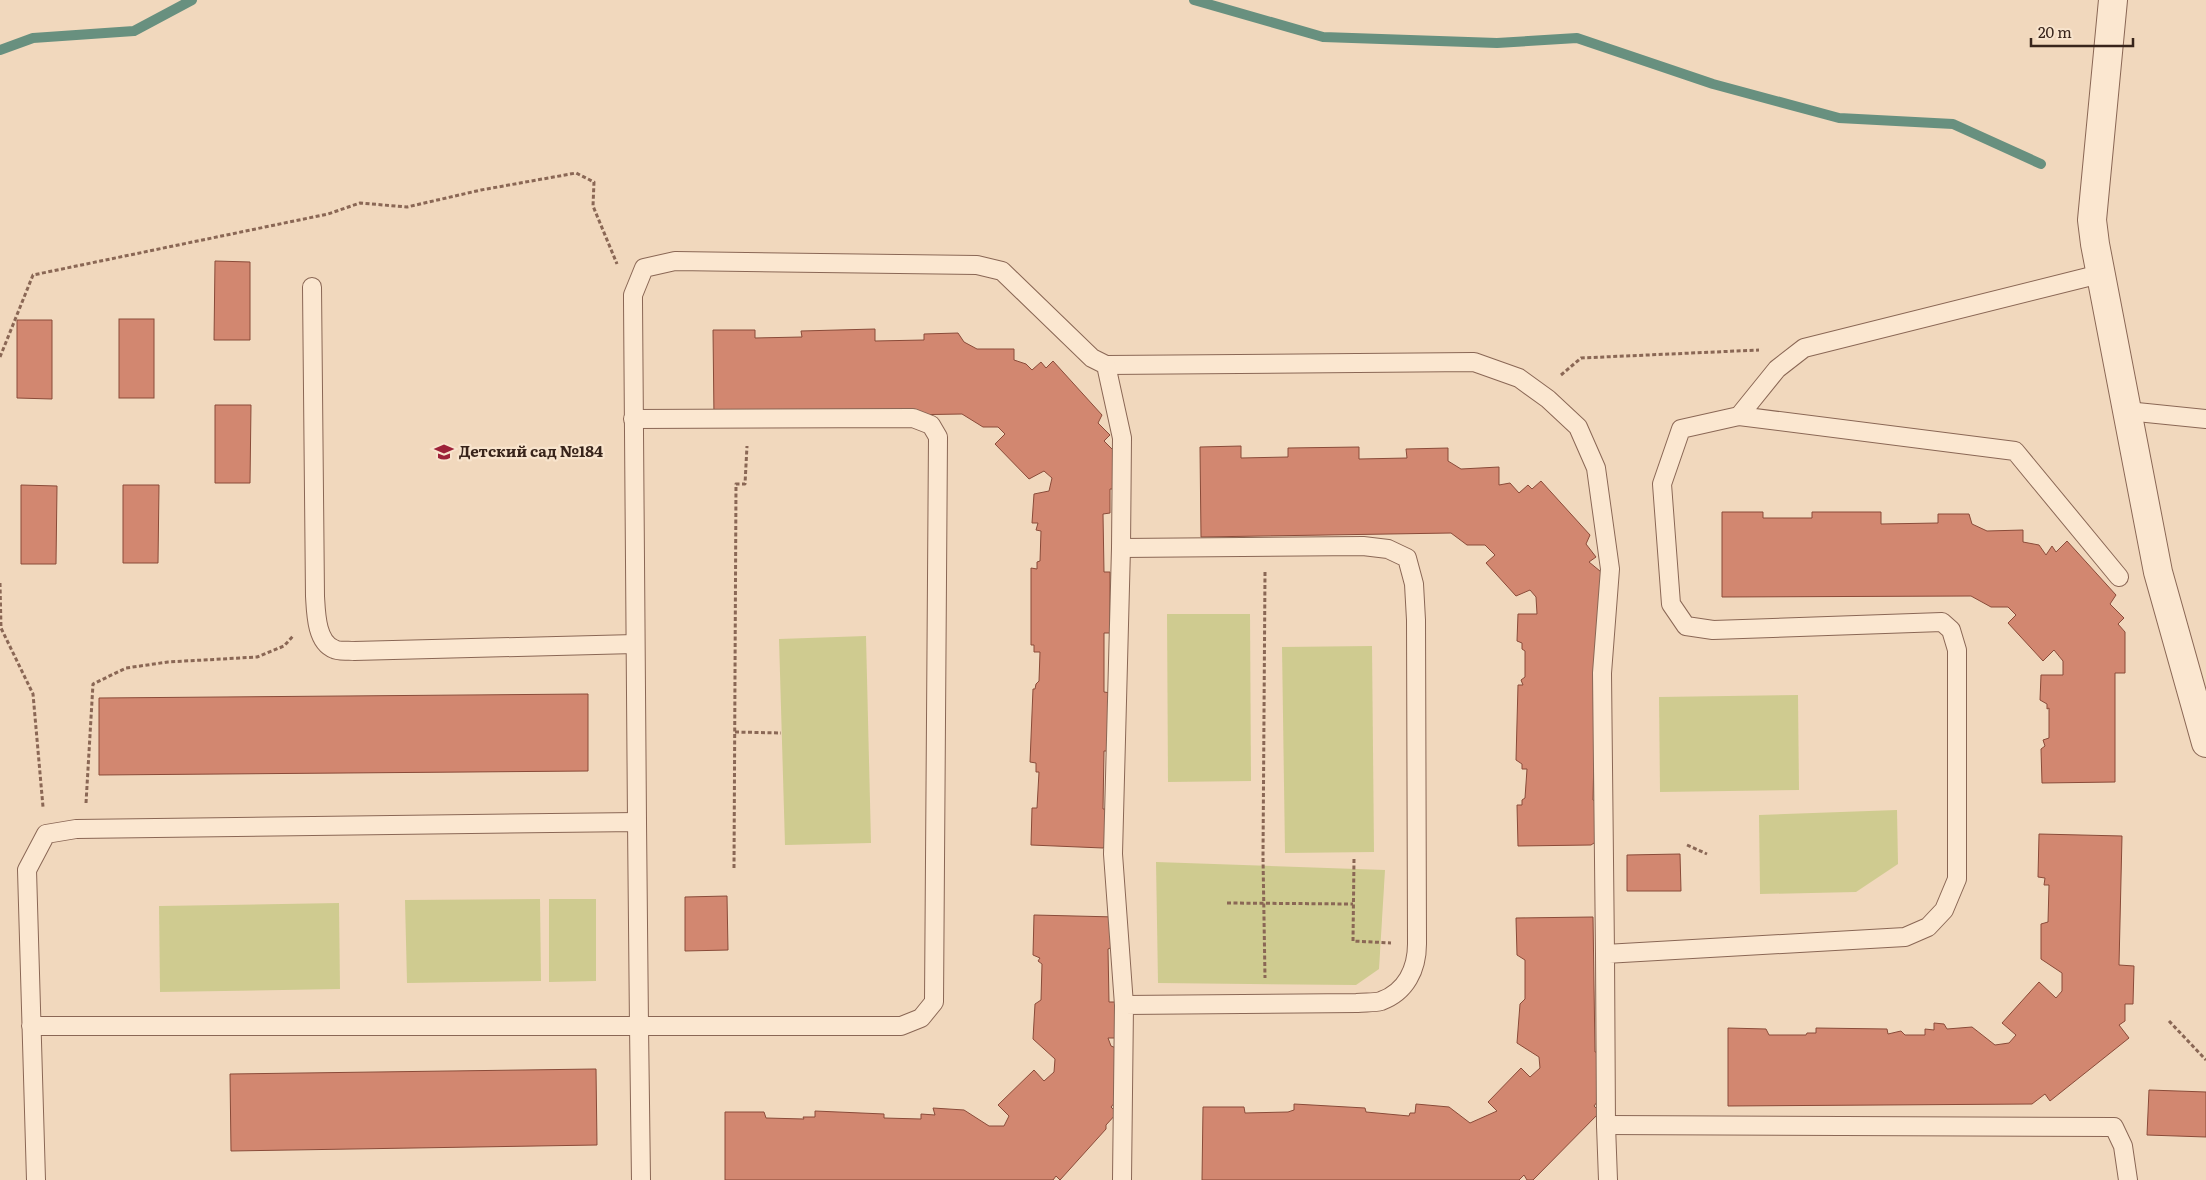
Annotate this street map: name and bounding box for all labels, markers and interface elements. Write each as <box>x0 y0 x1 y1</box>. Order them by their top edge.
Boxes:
scale bar <box>2031 15 2134 47</box>
text: 20 m <box>2038 20 2072 43</box>
place label: Детский сад №184 <box>459 439 603 462</box>
school or university icon: Детский сад №184 <box>433 441 455 463</box>

